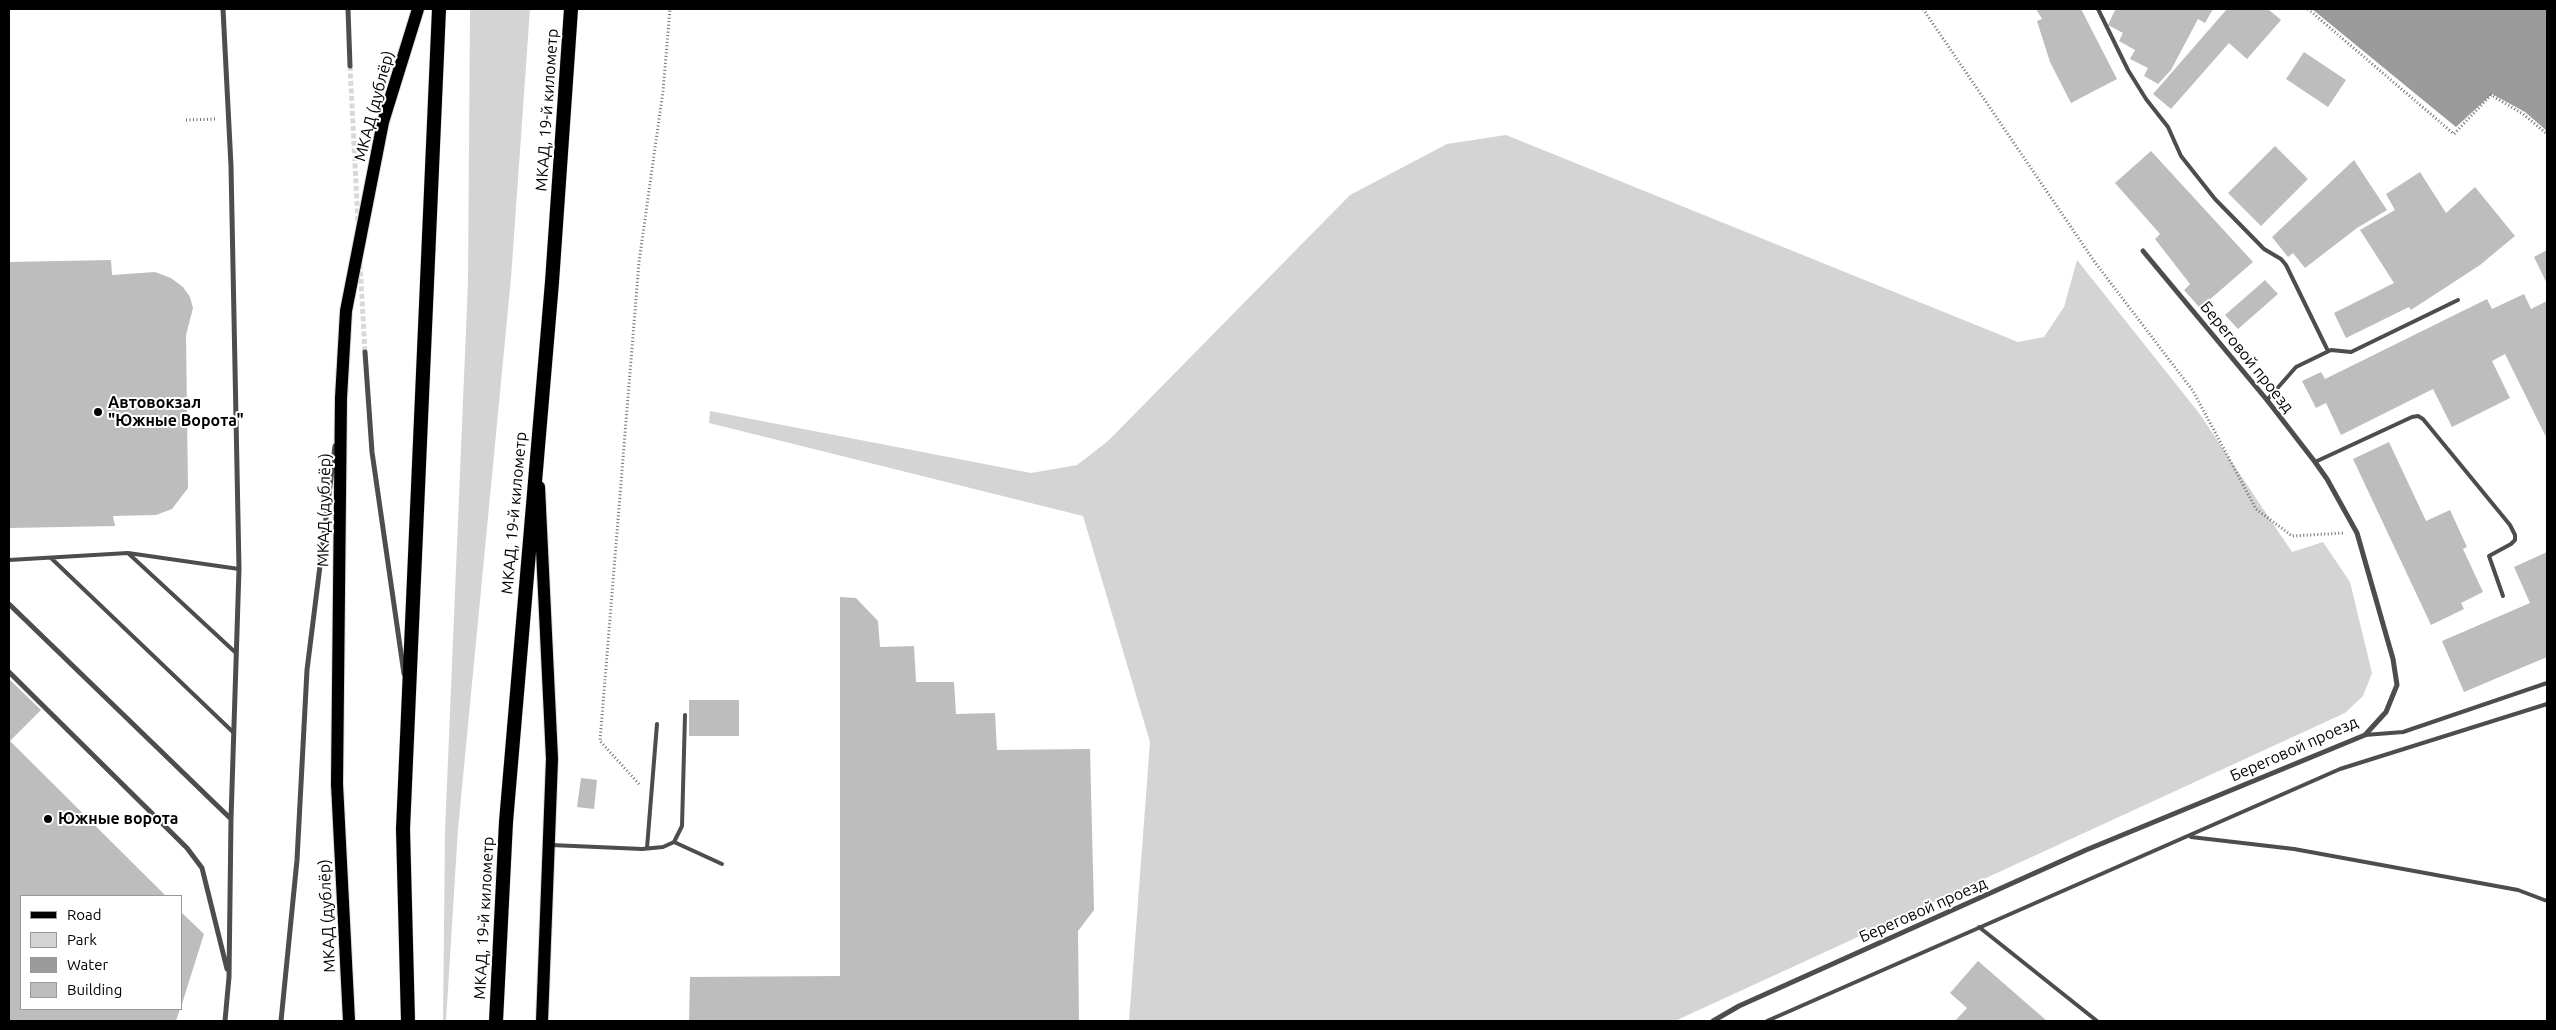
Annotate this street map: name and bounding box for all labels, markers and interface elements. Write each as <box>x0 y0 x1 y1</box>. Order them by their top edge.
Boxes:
street label: МКАД, 19-й километр <box>532 28 562 192</box>
street label: МКАД (дублёр) <box>350 49 398 163</box>
street label: Береговой проезд <box>2196 297 2298 417</box>
place label: Автовокзал "Южные Ворота" <box>108 393 244 431</box>
marker: Автовокзал "Южные Ворота" <box>92 406 104 418</box>
street label: МКАД, 19-й километр <box>497 431 531 595</box>
street label: МКАД (дублёр) <box>313 453 335 567</box>
street label: Береговой проезд <box>2227 712 2361 786</box>
place label: Южные ворота <box>58 809 179 829</box>
marker: Южные ворота <box>42 813 54 825</box>
street label: МКАД, 19-й километр <box>470 836 498 1000</box>
street label: МКАД (дублёр) <box>314 859 340 973</box>
street label: Береговой проезд <box>1856 873 1990 947</box>
legend <box>20 895 182 1010</box>
text: Road <box>67 906 102 923</box>
text: Park <box>67 931 97 948</box>
text: Water <box>67 956 108 973</box>
text: Building <box>67 981 122 998</box>

